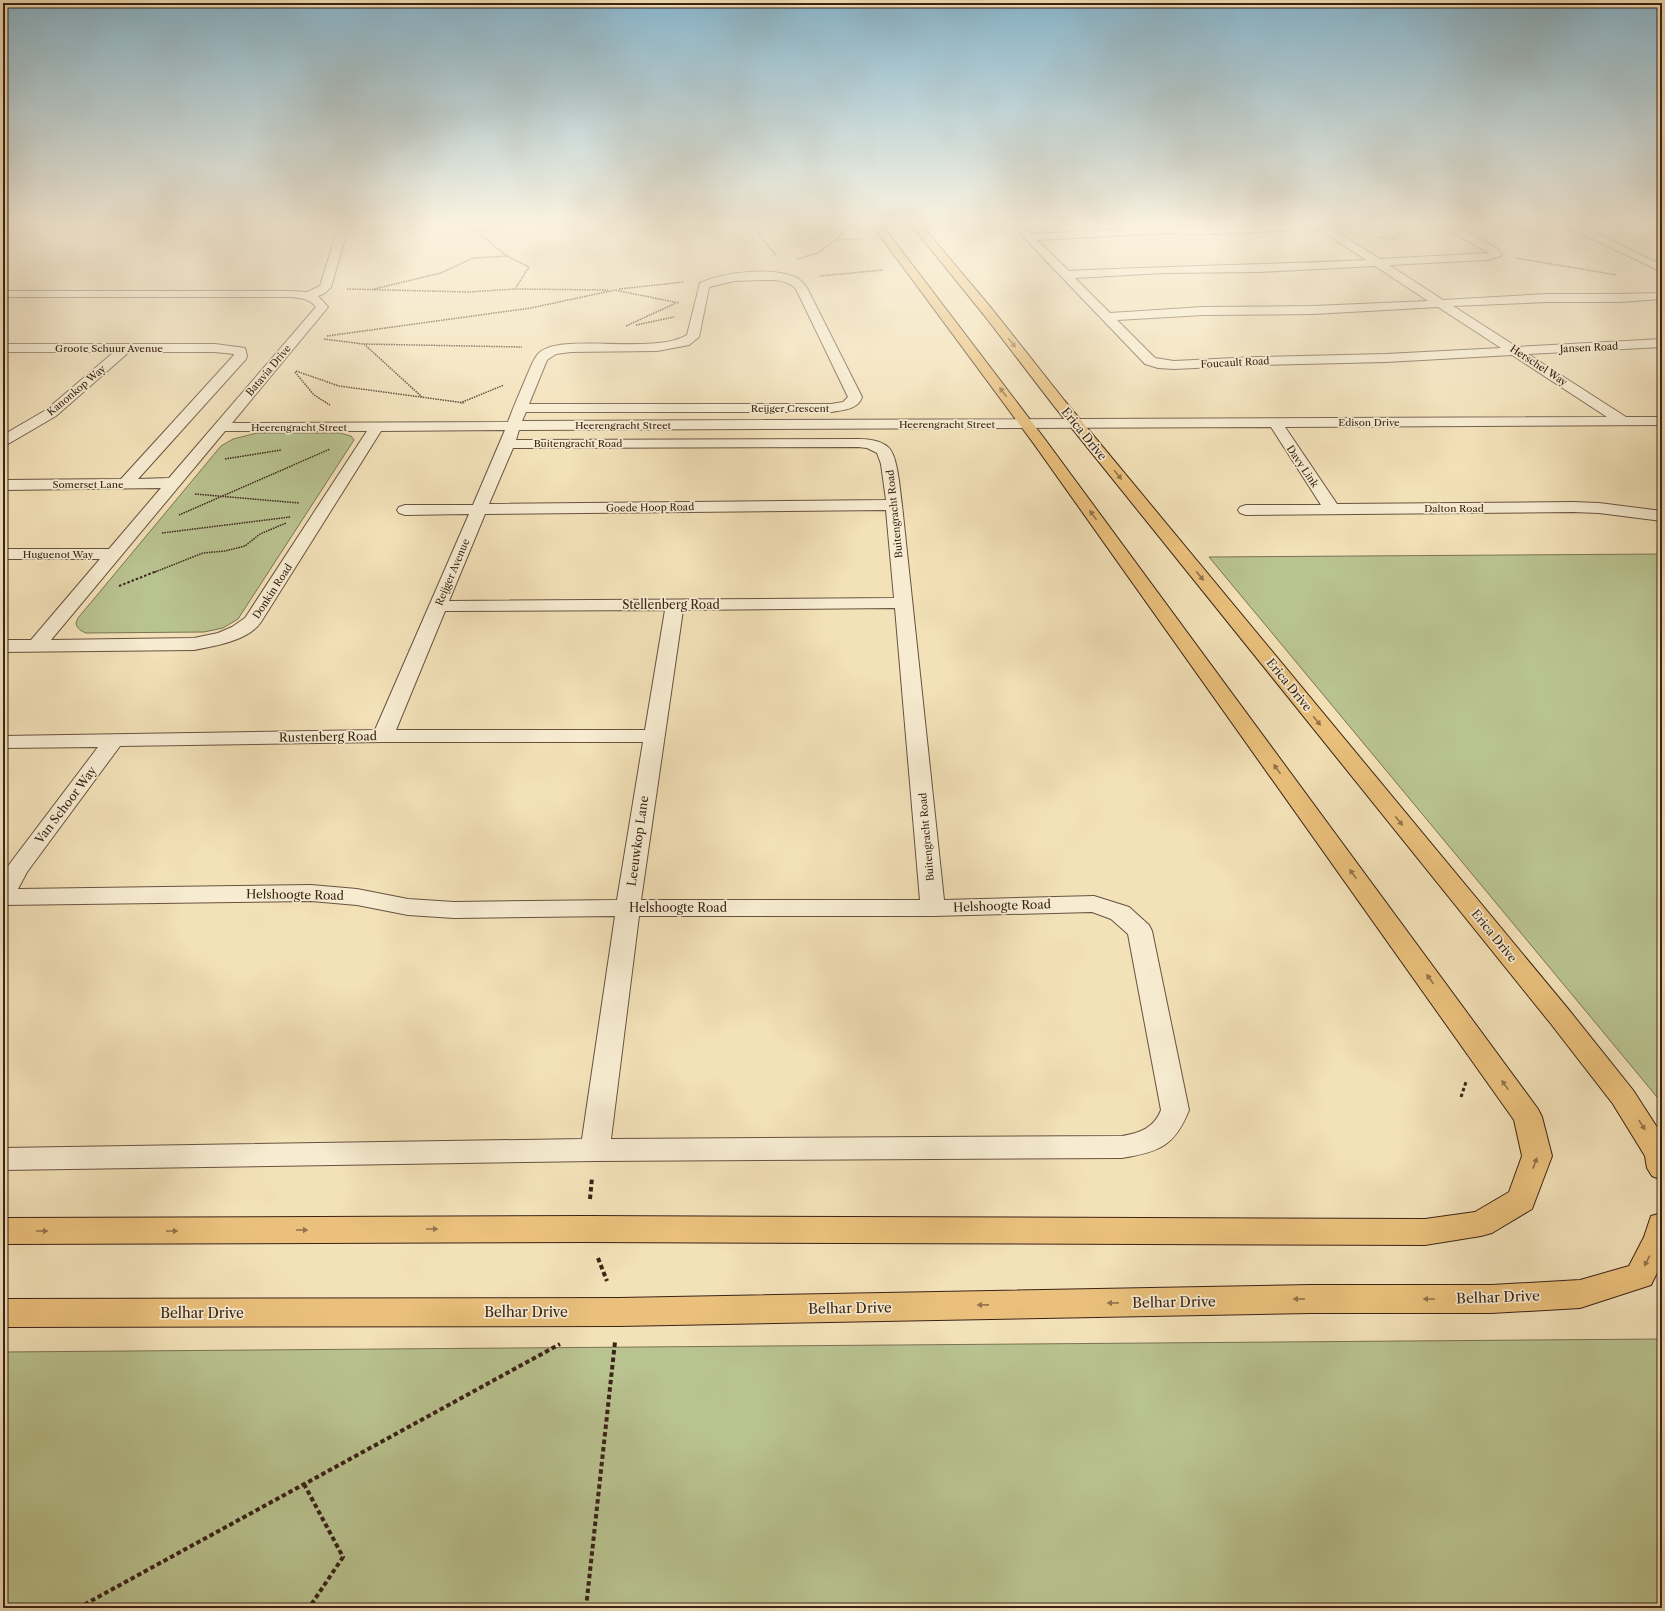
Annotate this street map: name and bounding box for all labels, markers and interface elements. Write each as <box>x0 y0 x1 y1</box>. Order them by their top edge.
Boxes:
one-way arrow <box>1008 337 1016 348</box>
street label: Jansen Road <box>1557 339 1619 356</box>
street label: Groote Schuur Avenue <box>55 342 163 355</box>
street label: Batavia Drive <box>243 342 294 399</box>
street label: Herschel Way <box>1508 342 1570 389</box>
street label: Foucault Road <box>1200 354 1270 371</box>
street label: Kanonkop Way <box>44 362 109 419</box>
one-way arrow <box>999 387 1007 398</box>
street label: Reijger Crescent <box>751 402 830 415</box>
street label: Erica Drive <box>1058 404 1110 463</box>
street label: Edison Drive <box>1338 416 1400 429</box>
street label: Heerengracht Street <box>899 418 996 431</box>
street label: Heerengracht Street <box>575 419 672 432</box>
street label: Heerengracht Street <box>251 421 348 434</box>
street label: Buitengracht Road <box>534 437 622 450</box>
street label: Davy Link <box>1284 443 1322 491</box>
street label: Buitengracht Road <box>883 469 906 559</box>
one-way arrow <box>1113 470 1122 481</box>
street label: Somerset Lane <box>52 478 124 491</box>
street label: Goede Hoop Road <box>606 500 694 515</box>
street label: Dalton Road <box>1424 502 1484 515</box>
one-way arrow <box>1089 510 1097 520</box>
street label: Reijger Avenue <box>433 536 473 608</box>
street label: Huguenot Way <box>23 548 94 561</box>
street label: Donkin Road <box>250 561 295 621</box>
one-way arrow <box>1195 571 1204 582</box>
street label: Stellenberg Road <box>622 597 721 612</box>
street label: Erica Drive <box>1263 655 1315 714</box>
one-way arrow <box>1313 715 1321 726</box>
street label: Rustenberg Road <box>279 728 378 745</box>
street label: Van Schoor Way <box>31 763 100 847</box>
one-way arrow <box>1273 764 1281 774</box>
street label: Buitengracht Road <box>916 792 937 882</box>
street label: Leeuwkop Lane <box>624 794 651 887</box>
one-way arrow <box>1395 816 1404 827</box>
one-way arrow <box>1349 869 1357 880</box>
street label: Helshoogte Road <box>246 886 345 903</box>
street label: Helshoogte Road <box>953 896 1052 915</box>
street label: Helshoogte Road <box>629 900 728 915</box>
street label: Erica Drive <box>1468 906 1520 965</box>
one-way arrow <box>1425 974 1434 985</box>
one-way arrow <box>1501 1080 1509 1091</box>
one-way arrow <box>1638 1119 1645 1131</box>
one-way arrow <box>1532 1157 1538 1169</box>
one-way arrow <box>426 1226 439 1232</box>
one-way arrow <box>166 1227 178 1234</box>
one-way arrow <box>296 1227 309 1233</box>
one-way arrow <box>36 1228 49 1234</box>
one-way arrow <box>1644 1255 1650 1267</box>
street label: Belhar Drive <box>1456 1287 1540 1307</box>
street label: Belhar Drive <box>1132 1292 1216 1312</box>
one-way arrow <box>1292 1296 1305 1302</box>
one-way arrow <box>1422 1296 1435 1302</box>
street label: Belhar Drive <box>808 1298 892 1318</box>
one-way arrow <box>1106 1300 1119 1306</box>
one-way arrow <box>976 1302 989 1308</box>
street label: Belhar Drive <box>484 1303 568 1321</box>
street label: Belhar Drive <box>160 1304 244 1322</box>

